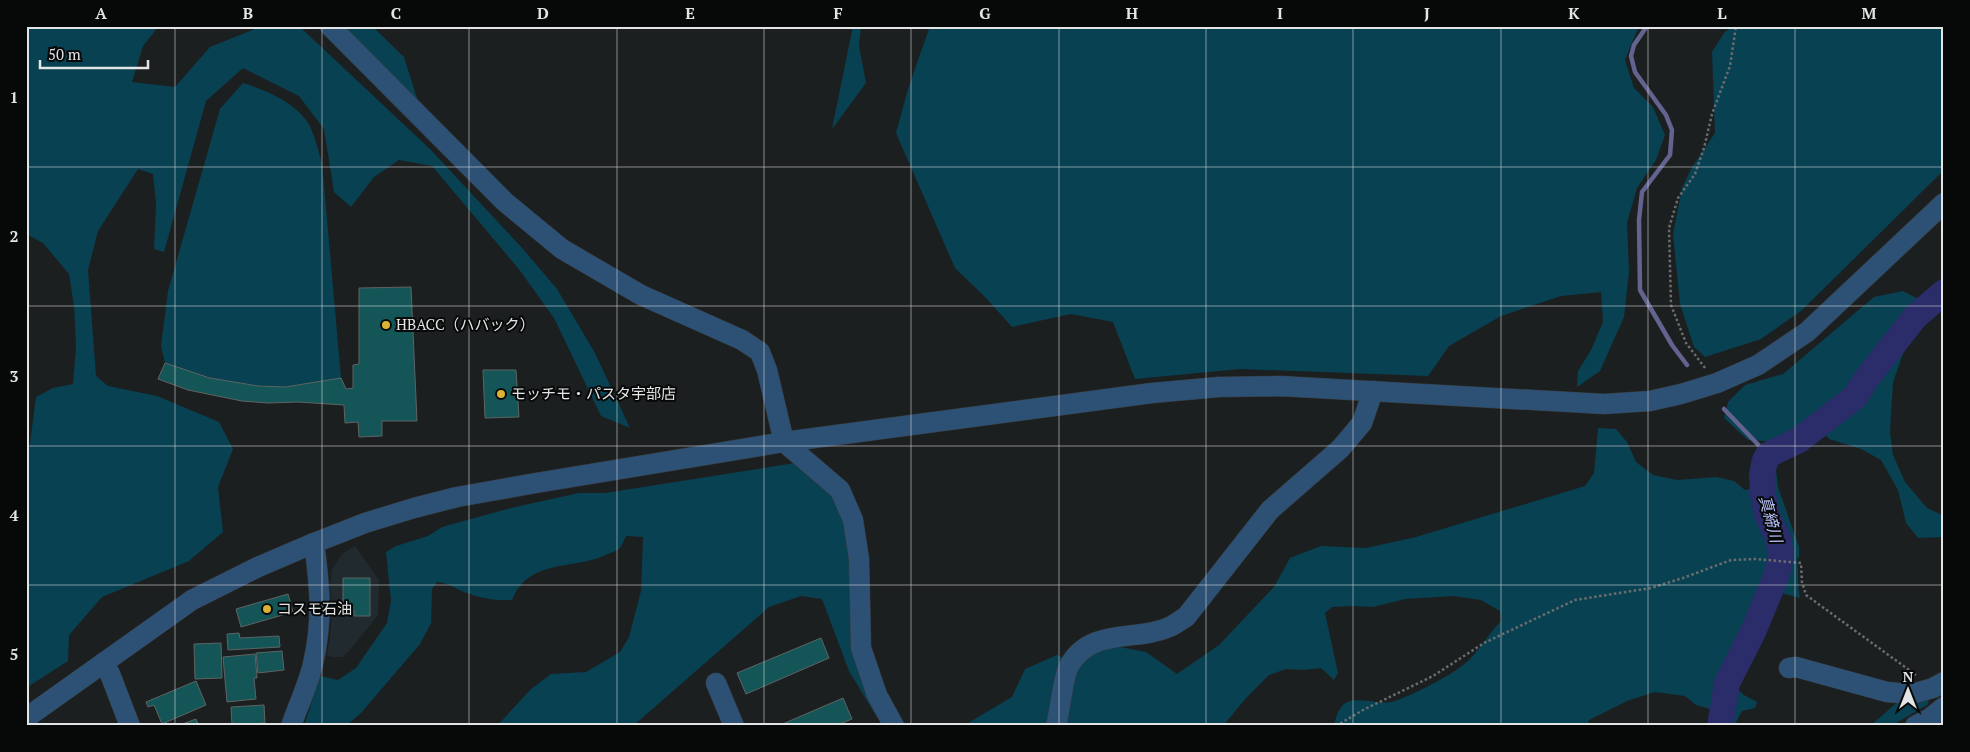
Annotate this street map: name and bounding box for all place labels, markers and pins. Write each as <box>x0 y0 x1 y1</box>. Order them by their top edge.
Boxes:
place label: HBACC（ハバック） <box>396 314 535 334</box>
marker: HBACC（ハバック） <box>380 319 392 331</box>
place label: モッチモ・パスタ宇部店 <box>511 383 676 403</box>
marker: モッチモ・パスタ宇部店 <box>495 388 507 400</box>
place label: コスモ石油 <box>277 598 352 618</box>
marker: コスモ石油 <box>261 603 273 615</box>

